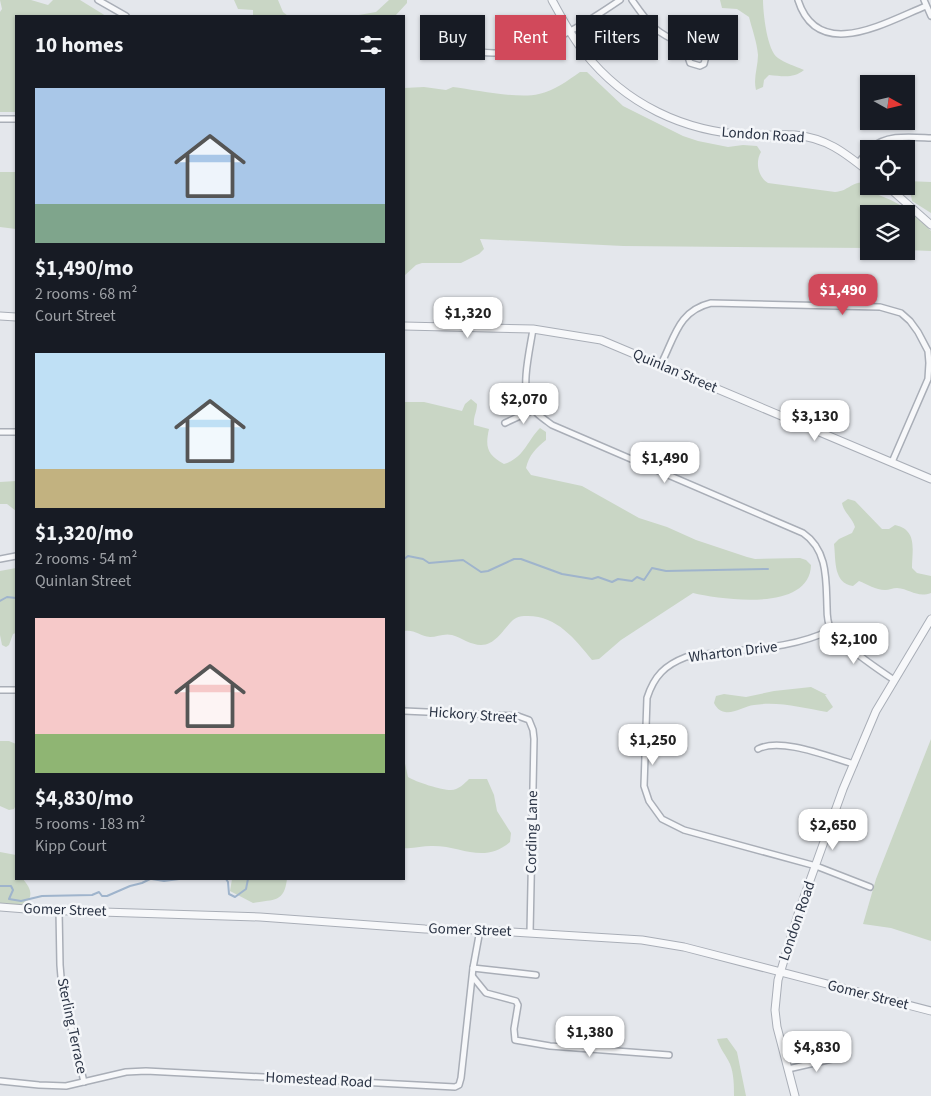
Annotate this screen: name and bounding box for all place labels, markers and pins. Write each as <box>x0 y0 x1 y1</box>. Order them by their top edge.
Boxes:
pin: $1,490 <box>802 274 884 316</box>
pin: $1,320 <box>427 296 509 339</box>
pin: $2,070 <box>483 382 565 425</box>
pin: $3,130 <box>774 400 856 442</box>
pin: $1,490 <box>624 442 706 484</box>
pin: $2,100 <box>813 622 895 665</box>
pin: $1,250 <box>612 724 694 766</box>
pin: $2,650 <box>792 808 874 851</box>
pin: $1,380 <box>549 1016 631 1058</box>
pin: $4,830 <box>776 1030 858 1073</box>

